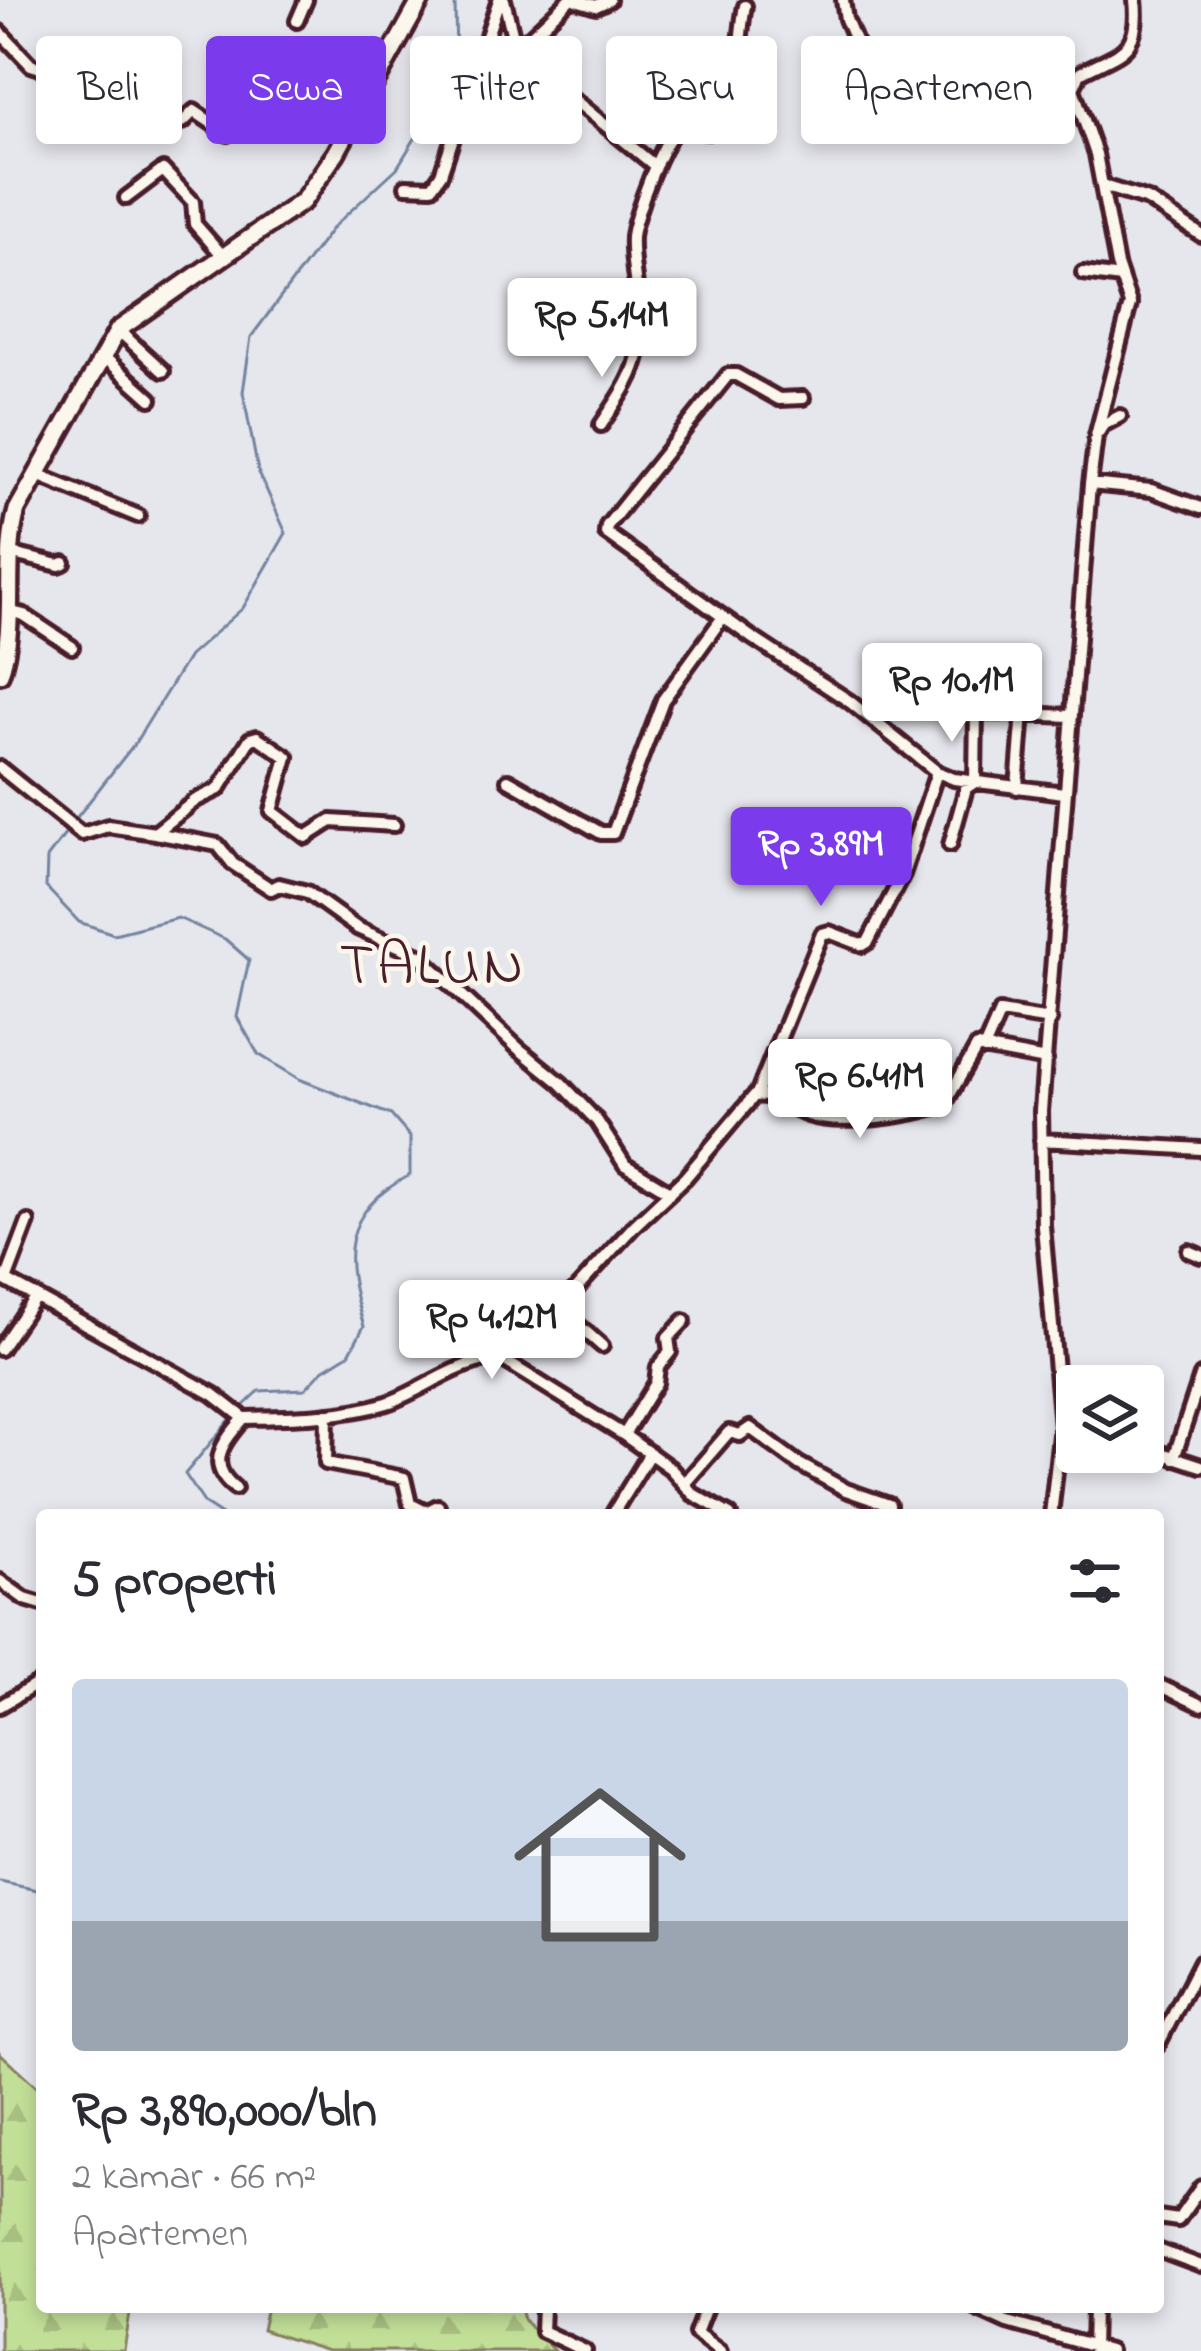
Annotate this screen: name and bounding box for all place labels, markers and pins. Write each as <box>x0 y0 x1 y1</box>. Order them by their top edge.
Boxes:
pin: Rp 5.14M <box>478 278 726 380</box>
pin: Rp 10.1M <box>828 643 1076 745</box>
pin: Rp 3.89M <box>697 807 945 909</box>
pin: Rp 6.41M <box>736 1039 984 1141</box>
pin: Rp 4.12M <box>368 1280 616 1382</box>

